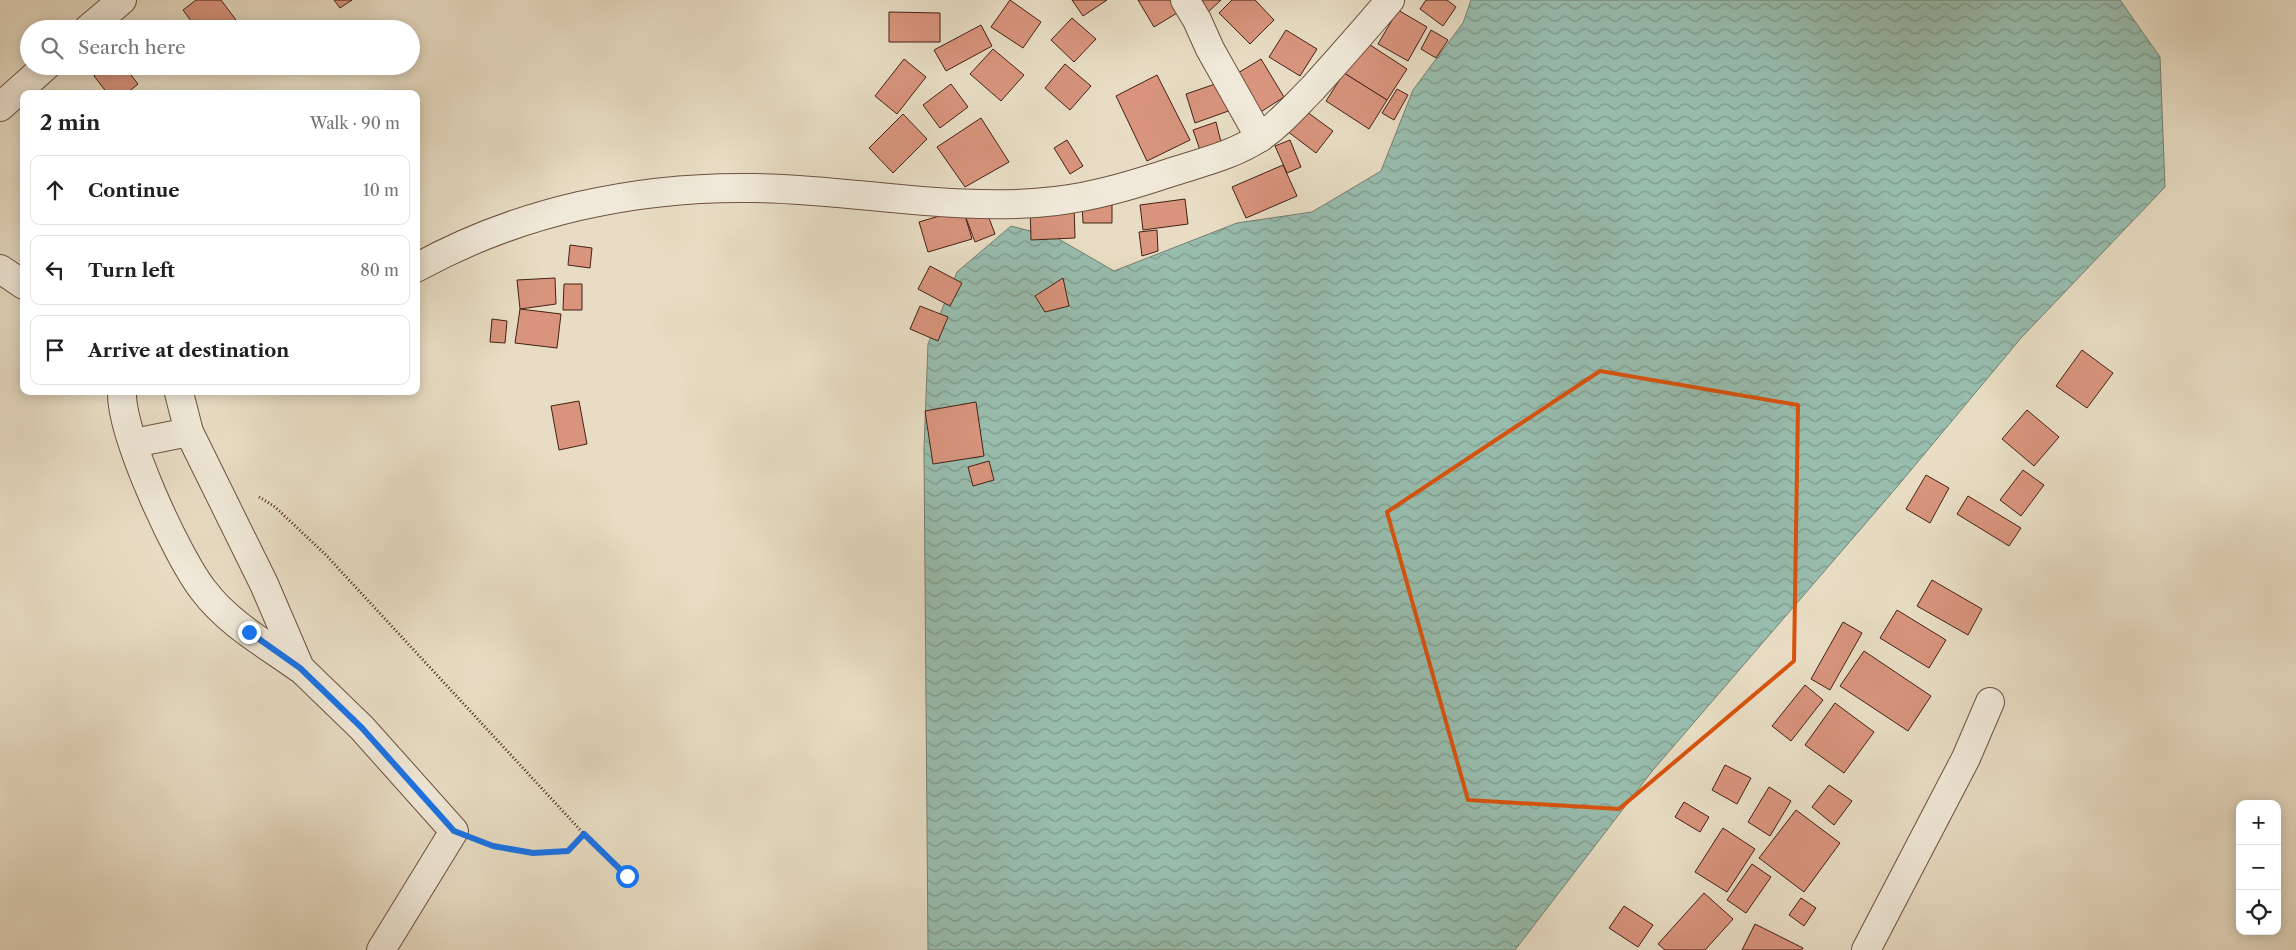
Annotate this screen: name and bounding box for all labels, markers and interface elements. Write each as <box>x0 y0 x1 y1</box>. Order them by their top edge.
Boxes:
search box <box>20 20 420 75</box>
icon: search <box>38 34 66 62</box>
text: Search here <box>78 36 186 59</box>
text: 2 min <box>40 110 100 135</box>
text: Walk · 90 m <box>310 113 400 133</box>
icon: ahead <box>41 176 69 204</box>
text: Continue <box>88 179 180 202</box>
text: 10 m <box>363 180 399 200</box>
icon: left <box>41 256 69 284</box>
text: Turn left <box>88 259 175 282</box>
text: 80 m <box>360 260 399 280</box>
icon: arrive <box>41 336 69 364</box>
text: Arrive at destination <box>88 339 289 362</box>
route end <box>238 621 261 644</box>
map controls <box>2236 800 2281 935</box>
button: + <box>2236 800 2281 845</box>
button: − <box>2236 845 2281 890</box>
route start <box>616 865 639 888</box>
button: locate <box>2236 890 2281 935</box>

